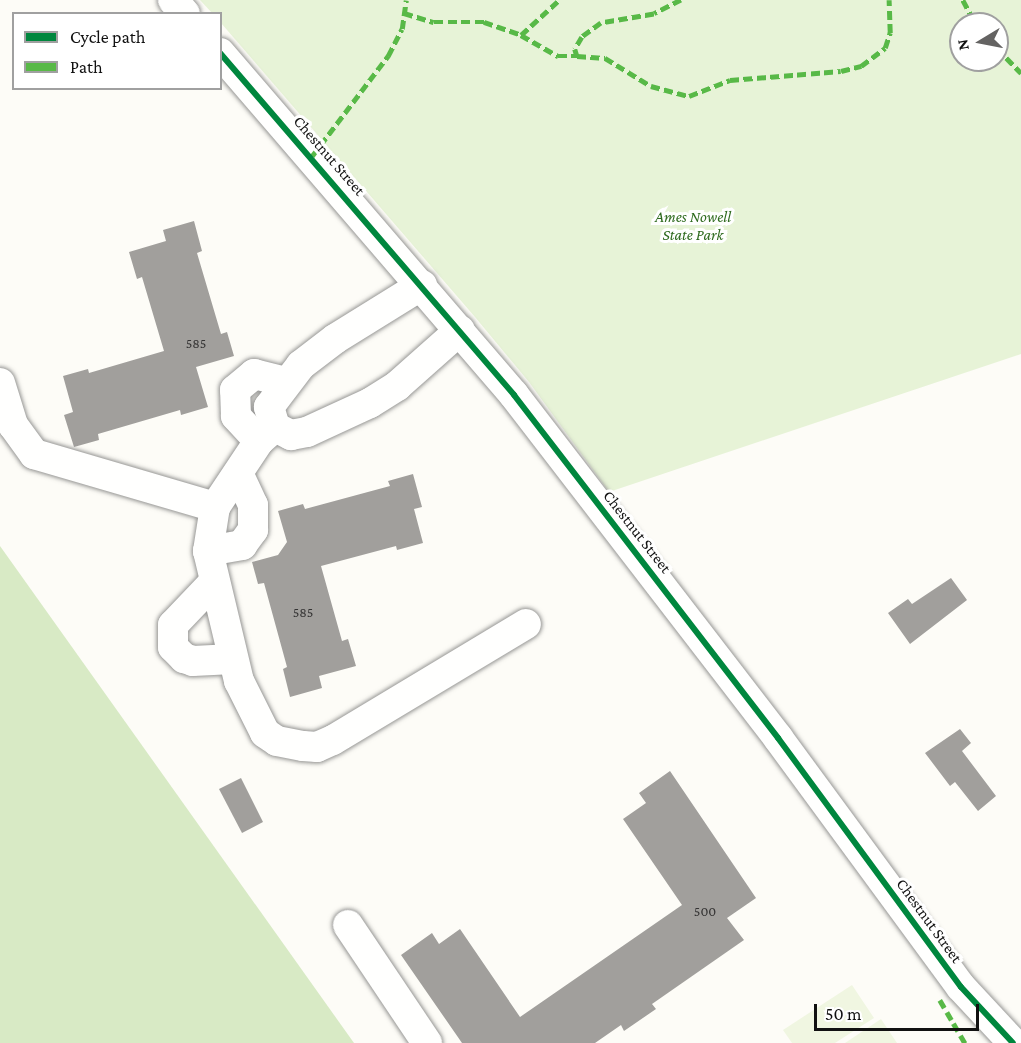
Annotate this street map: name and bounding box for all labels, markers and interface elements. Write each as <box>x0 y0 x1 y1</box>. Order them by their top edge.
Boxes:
legend <box>12 12 222 90</box>
north arrow <box>949 12 1009 72</box>
text: Cycle path <box>70 27 145 47</box>
text: N <box>953 38 972 52</box>
text: Path <box>70 57 103 77</box>
street label: Chestnut Street <box>289 112 369 200</box>
park label: Ames Nowell State Park <box>655 207 731 245</box>
house number: 585 <box>186 335 206 351</box>
street label: Chestnut Street <box>599 487 675 577</box>
house number: 585 <box>293 604 313 620</box>
street label: Chestnut Street <box>892 875 966 967</box>
house number: 500 <box>694 903 716 919</box>
scale bar <box>817 992 982 1030</box>
text: 50 m <box>825 1004 862 1024</box>

